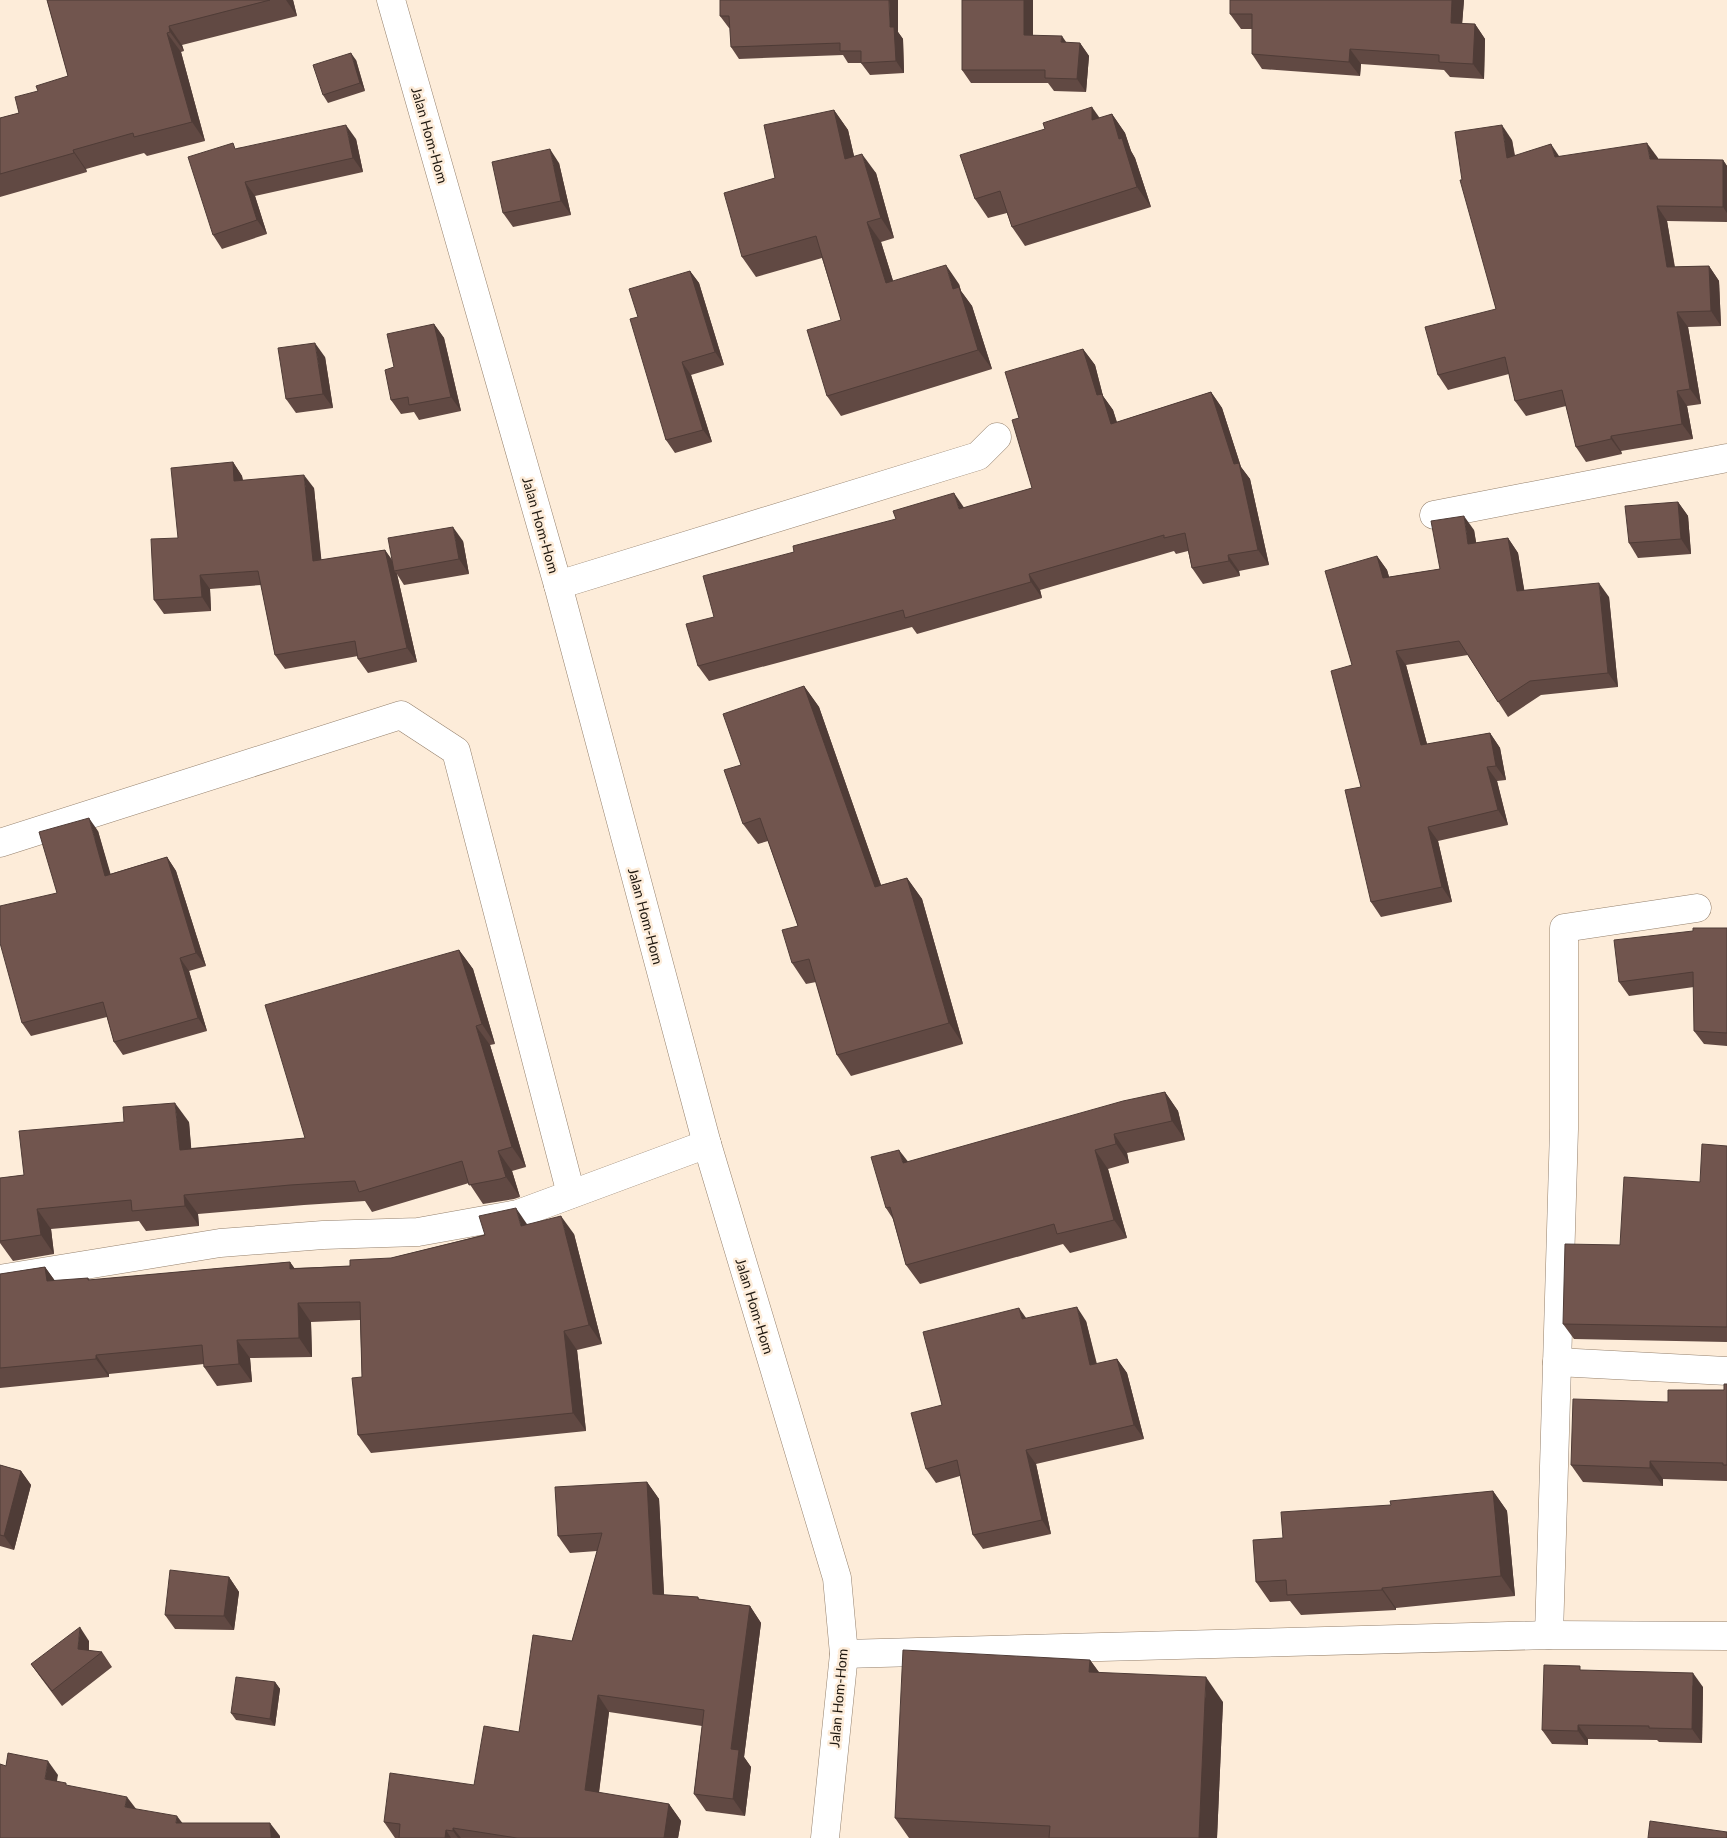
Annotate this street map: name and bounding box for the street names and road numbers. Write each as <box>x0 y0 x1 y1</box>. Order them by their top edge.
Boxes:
street label: Jalan Hom-Hom <box>408 85 452 185</box>
street label: Jalan Hom-Hom <box>519 475 563 575</box>
street label: Jalan Hom-Hom <box>625 866 667 966</box>
street label: Jalan Hom-Hom <box>732 1256 778 1356</box>
street label: Jalan Hom-Hom <box>825 1648 851 1748</box>

